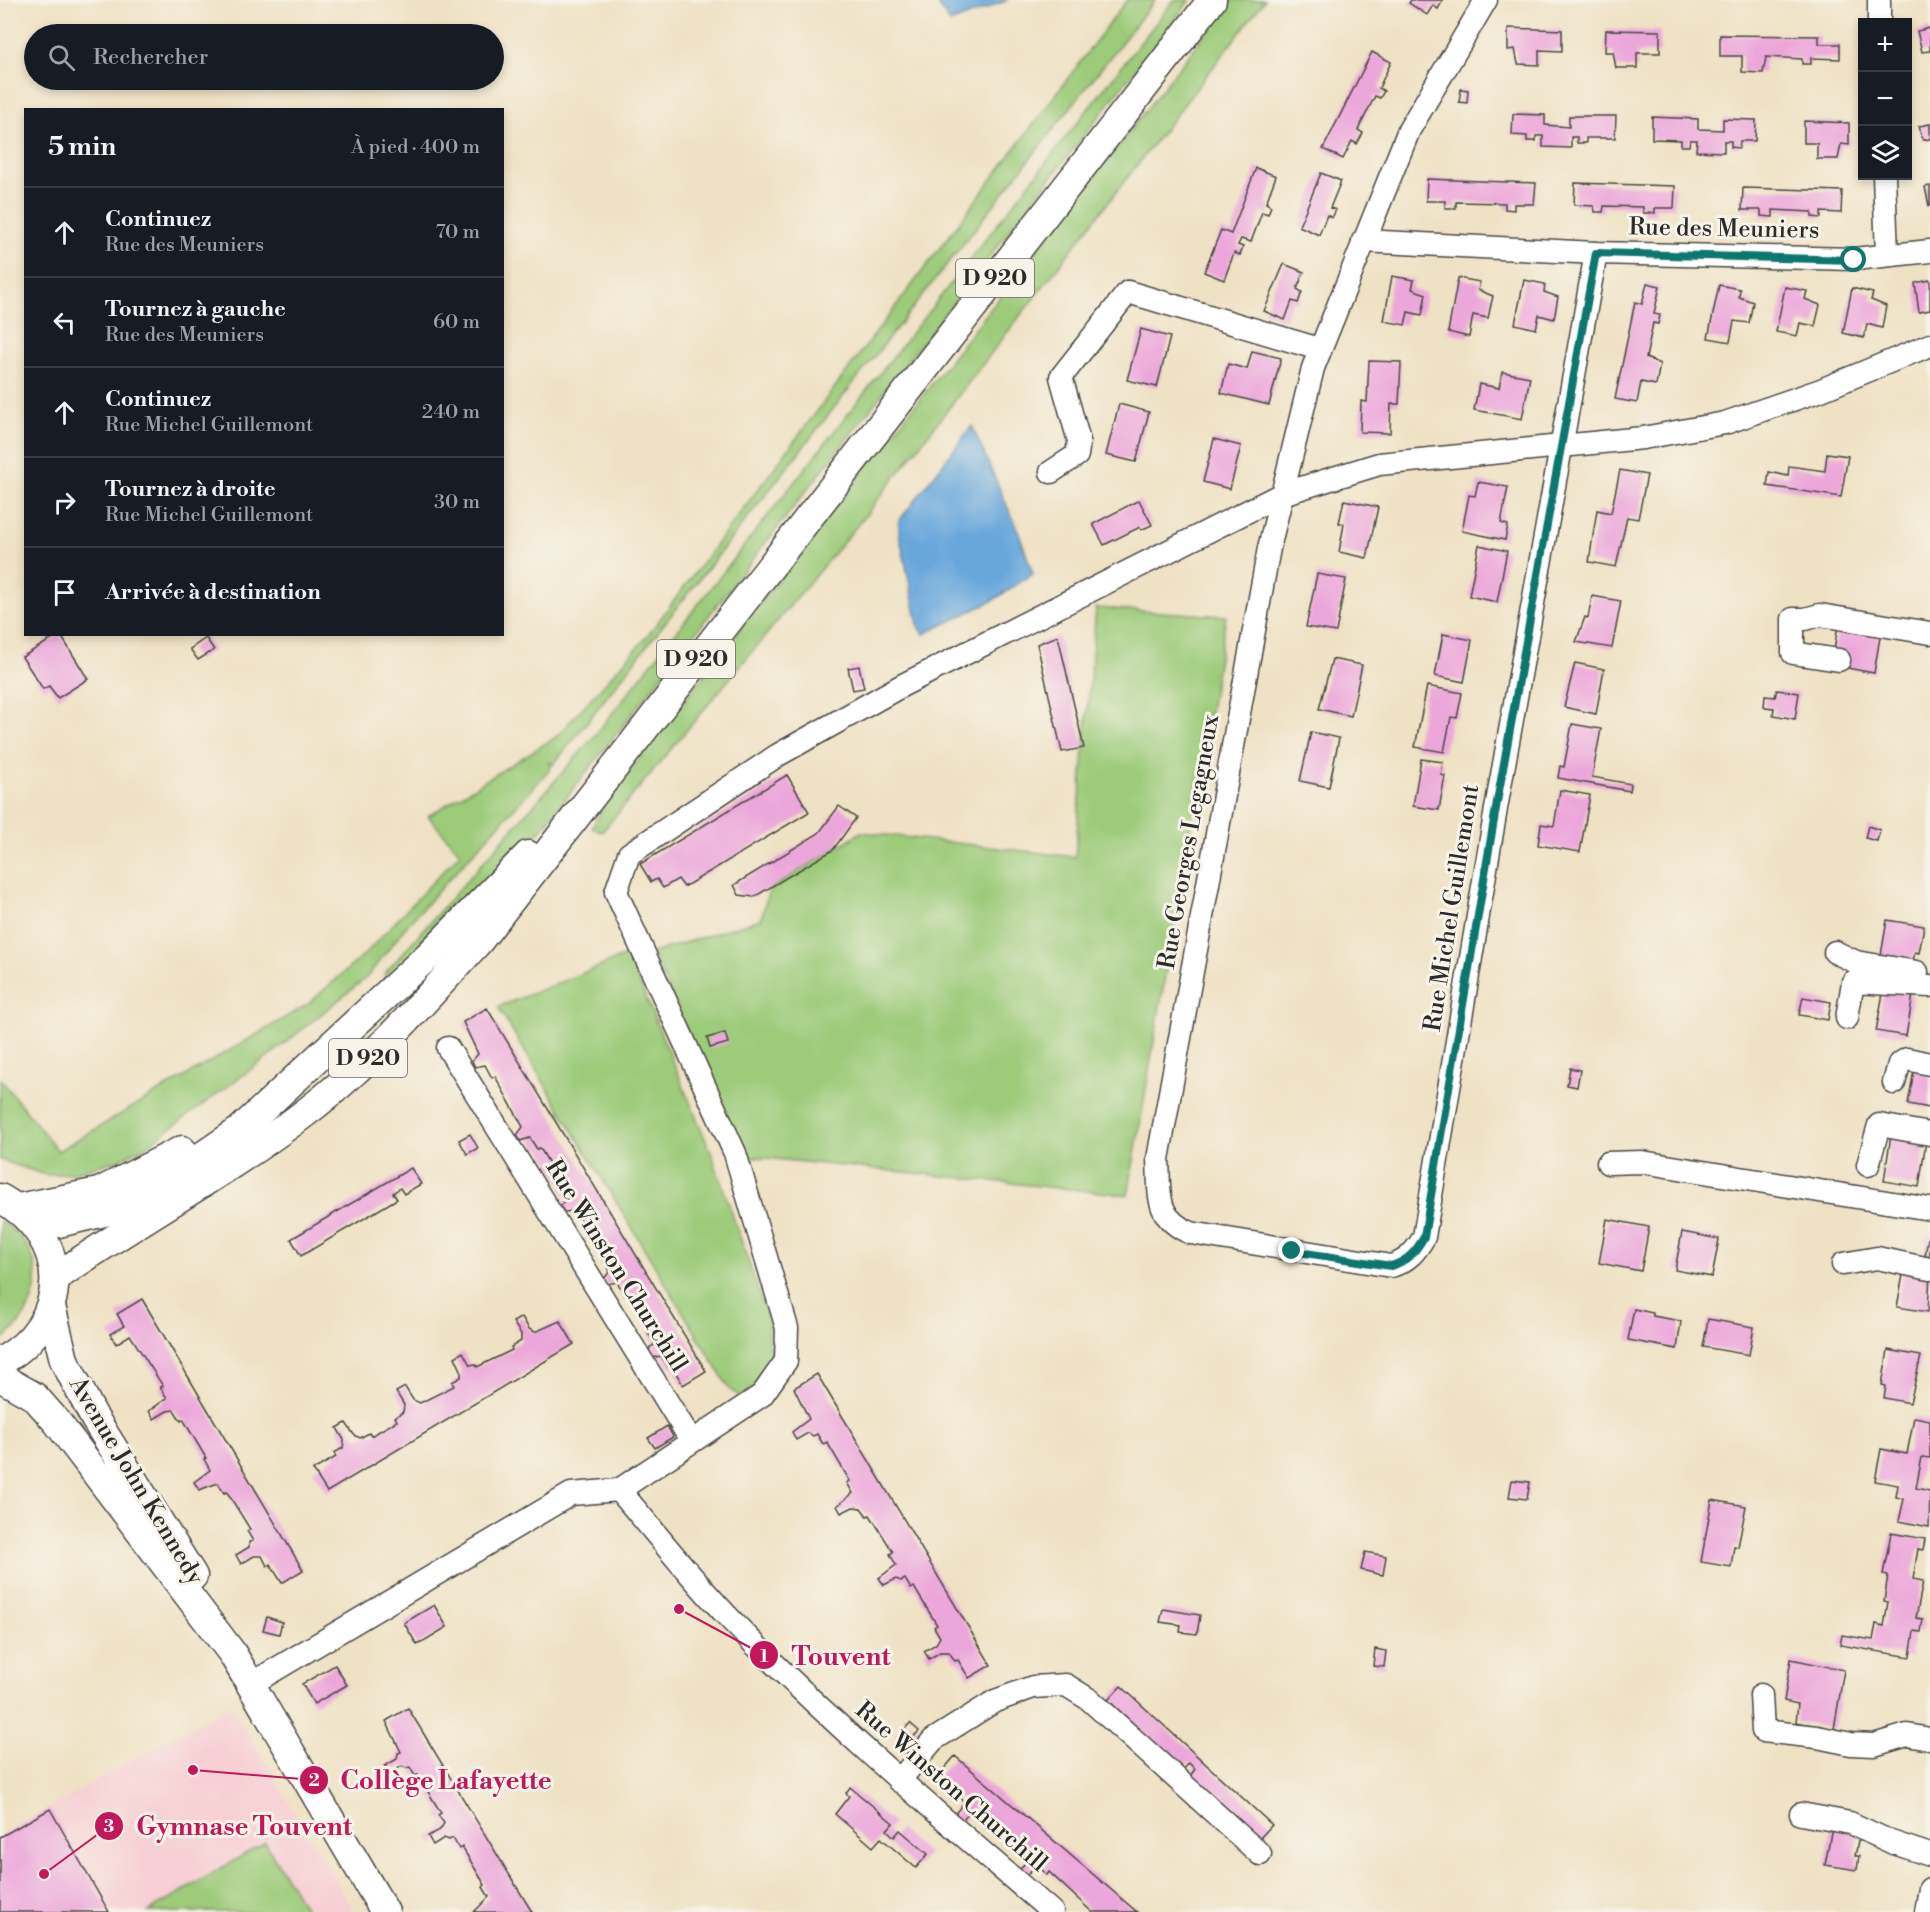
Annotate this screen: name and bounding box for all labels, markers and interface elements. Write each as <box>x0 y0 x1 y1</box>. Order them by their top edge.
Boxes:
map controls <box>1858 18 1912 180</box>
button: + <box>1858 18 1912 72</box>
search box <box>24 24 504 90</box>
icon: search <box>45 41 78 74</box>
text: Rechercher <box>93 44 208 71</box>
button: − <box>1858 72 1912 126</box>
button: layers <box>1858 126 1912 180</box>
text: 5 min <box>48 131 116 163</box>
text: À pied · 400 m <box>351 135 480 160</box>
text: Continuez <box>105 206 211 233</box>
street label: Rue des Meuniers <box>1628 212 1820 246</box>
icon: ahead <box>48 216 81 249</box>
text: 70 m <box>436 220 480 245</box>
text: Rue des Meuniers <box>105 233 264 258</box>
route start <box>1840 246 1866 272</box>
road number: D 920 <box>956 259 1034 297</box>
text: Tournez à gauche <box>105 296 286 323</box>
icon: left <box>48 306 81 339</box>
text: 60 m <box>433 310 480 335</box>
text: Rue des Meuniers <box>105 323 264 348</box>
text: Continuez <box>105 386 211 413</box>
icon: ahead <box>48 396 81 429</box>
text: 240 m <box>422 400 480 425</box>
text: Rue Michel Guillemont <box>105 413 313 438</box>
text: Tournez à droite <box>105 476 276 503</box>
icon: right <box>48 486 81 519</box>
text: 30 m <box>434 490 480 515</box>
text: Rue Michel Guillemont <box>105 503 313 528</box>
icon: arrive <box>48 576 81 609</box>
text: Arrivée à destination <box>105 579 321 606</box>
road number: D 920 <box>657 640 735 678</box>
street label: Rue Georges Legagneux <box>1152 712 1226 972</box>
street label: Rue Michel Guillemont <box>1418 782 1486 1034</box>
road number: D 920 <box>329 1039 407 1077</box>
street label: Rue Winston Churchill <box>538 1154 694 1378</box>
route end <box>1278 1237 1304 1263</box>
street label: Avenue John Kennedy <box>62 1371 210 1591</box>
callout: Touvent <box>749 1633 902 1677</box>
text: Touvent <box>791 1641 891 1673</box>
text: 1 <box>760 1645 769 1668</box>
street label: Rue Winston Churchill <box>849 1695 1053 1879</box>
callout: Collège Lafayette <box>299 1758 564 1802</box>
text: Collège Lafayette <box>340 1765 552 1797</box>
text: 2 <box>308 1769 320 1792</box>
callout: Gymnase Touvent <box>94 1804 364 1848</box>
text: Gymnase Touvent <box>136 1811 353 1843</box>
text: 3 <box>104 1815 115 1838</box>

